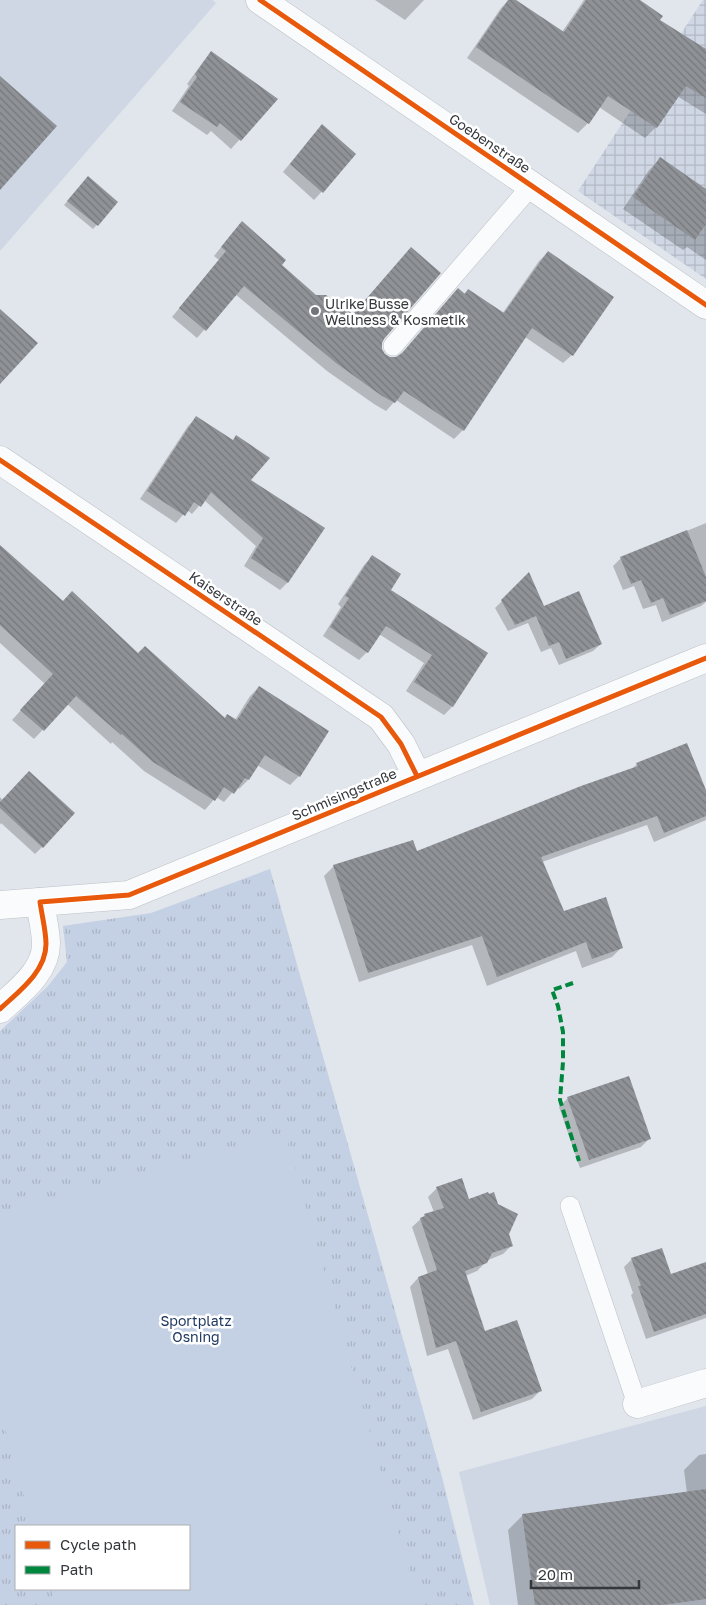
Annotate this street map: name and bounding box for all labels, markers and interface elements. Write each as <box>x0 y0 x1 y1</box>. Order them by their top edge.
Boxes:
street label: Goebenstraße <box>446 110 534 176</box>
place label: Ulrike Busse Wellness & Kosmetik <box>325 295 466 328</box>
marker: Ulrike Busse Wellness & Kosmetik <box>309 305 321 317</box>
street label: Kaiserstraße <box>186 567 266 629</box>
street label: Schmisingstraße <box>289 764 399 824</box>
park label: Sportplatz Osning <box>160 1312 232 1345</box>
legend <box>15 1525 190 1590</box>
text: Cycle path <box>60 1535 136 1553</box>
scale bar <box>531 1558 638 1590</box>
text: Path <box>60 1560 93 1578</box>
text: 20 m <box>538 1565 573 1583</box>

